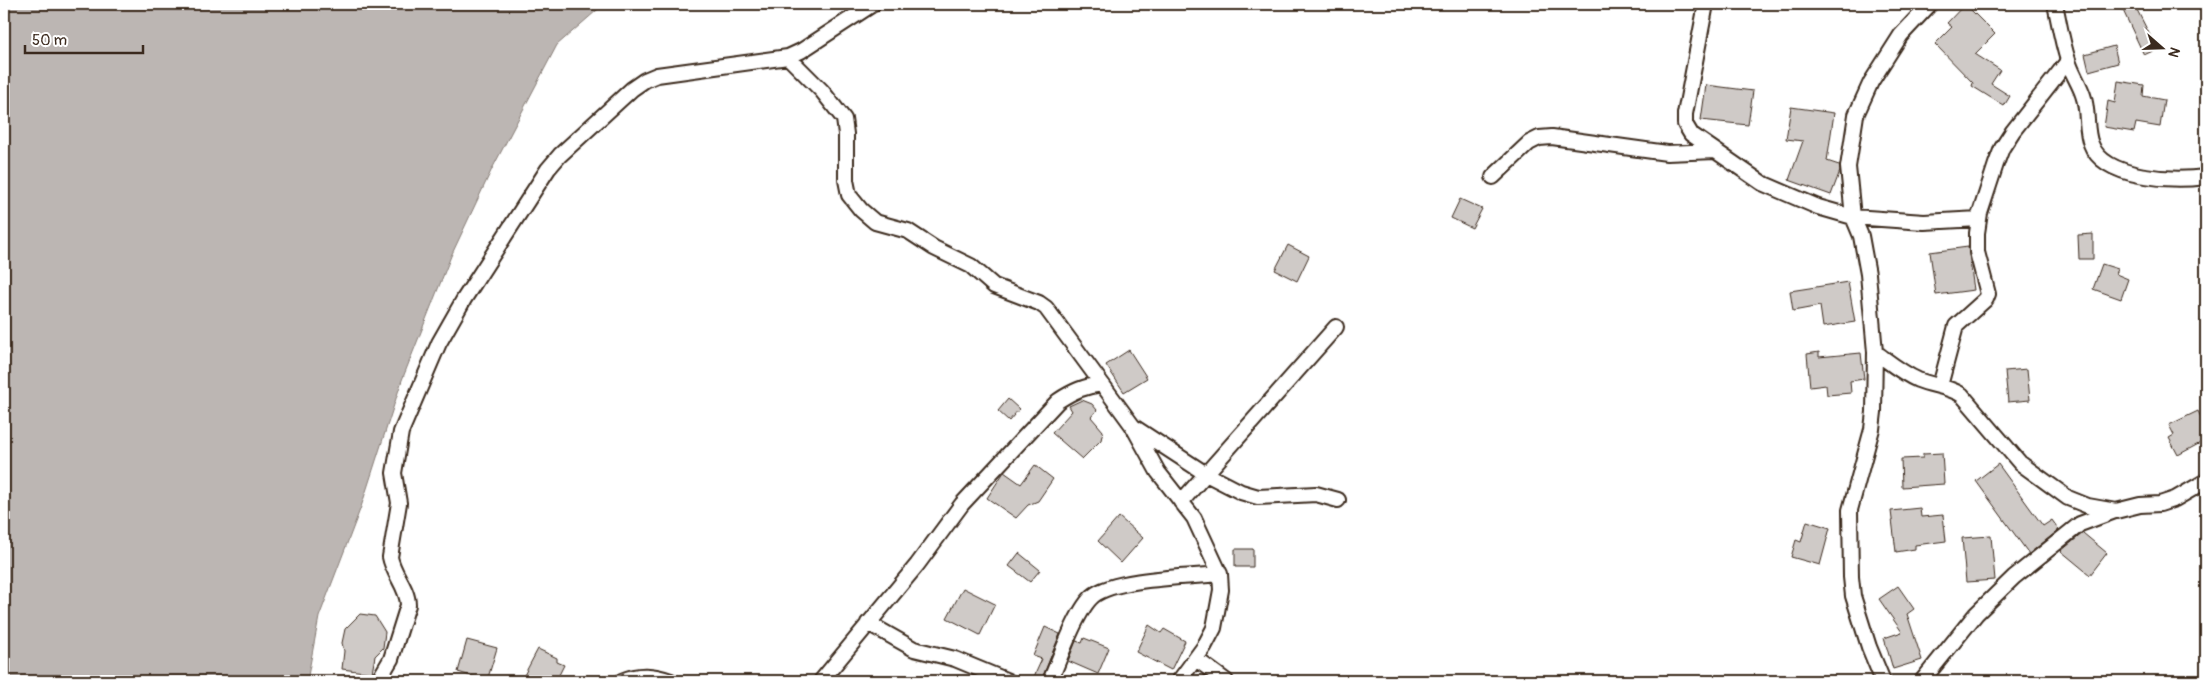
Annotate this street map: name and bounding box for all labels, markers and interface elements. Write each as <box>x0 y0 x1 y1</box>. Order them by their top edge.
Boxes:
scale bar <box>25 22 142 54</box>
north arrow <box>2138 22 2188 72</box>
text: 50 m <box>32 31 67 50</box>
text: N <box>2164 45 2183 60</box>

